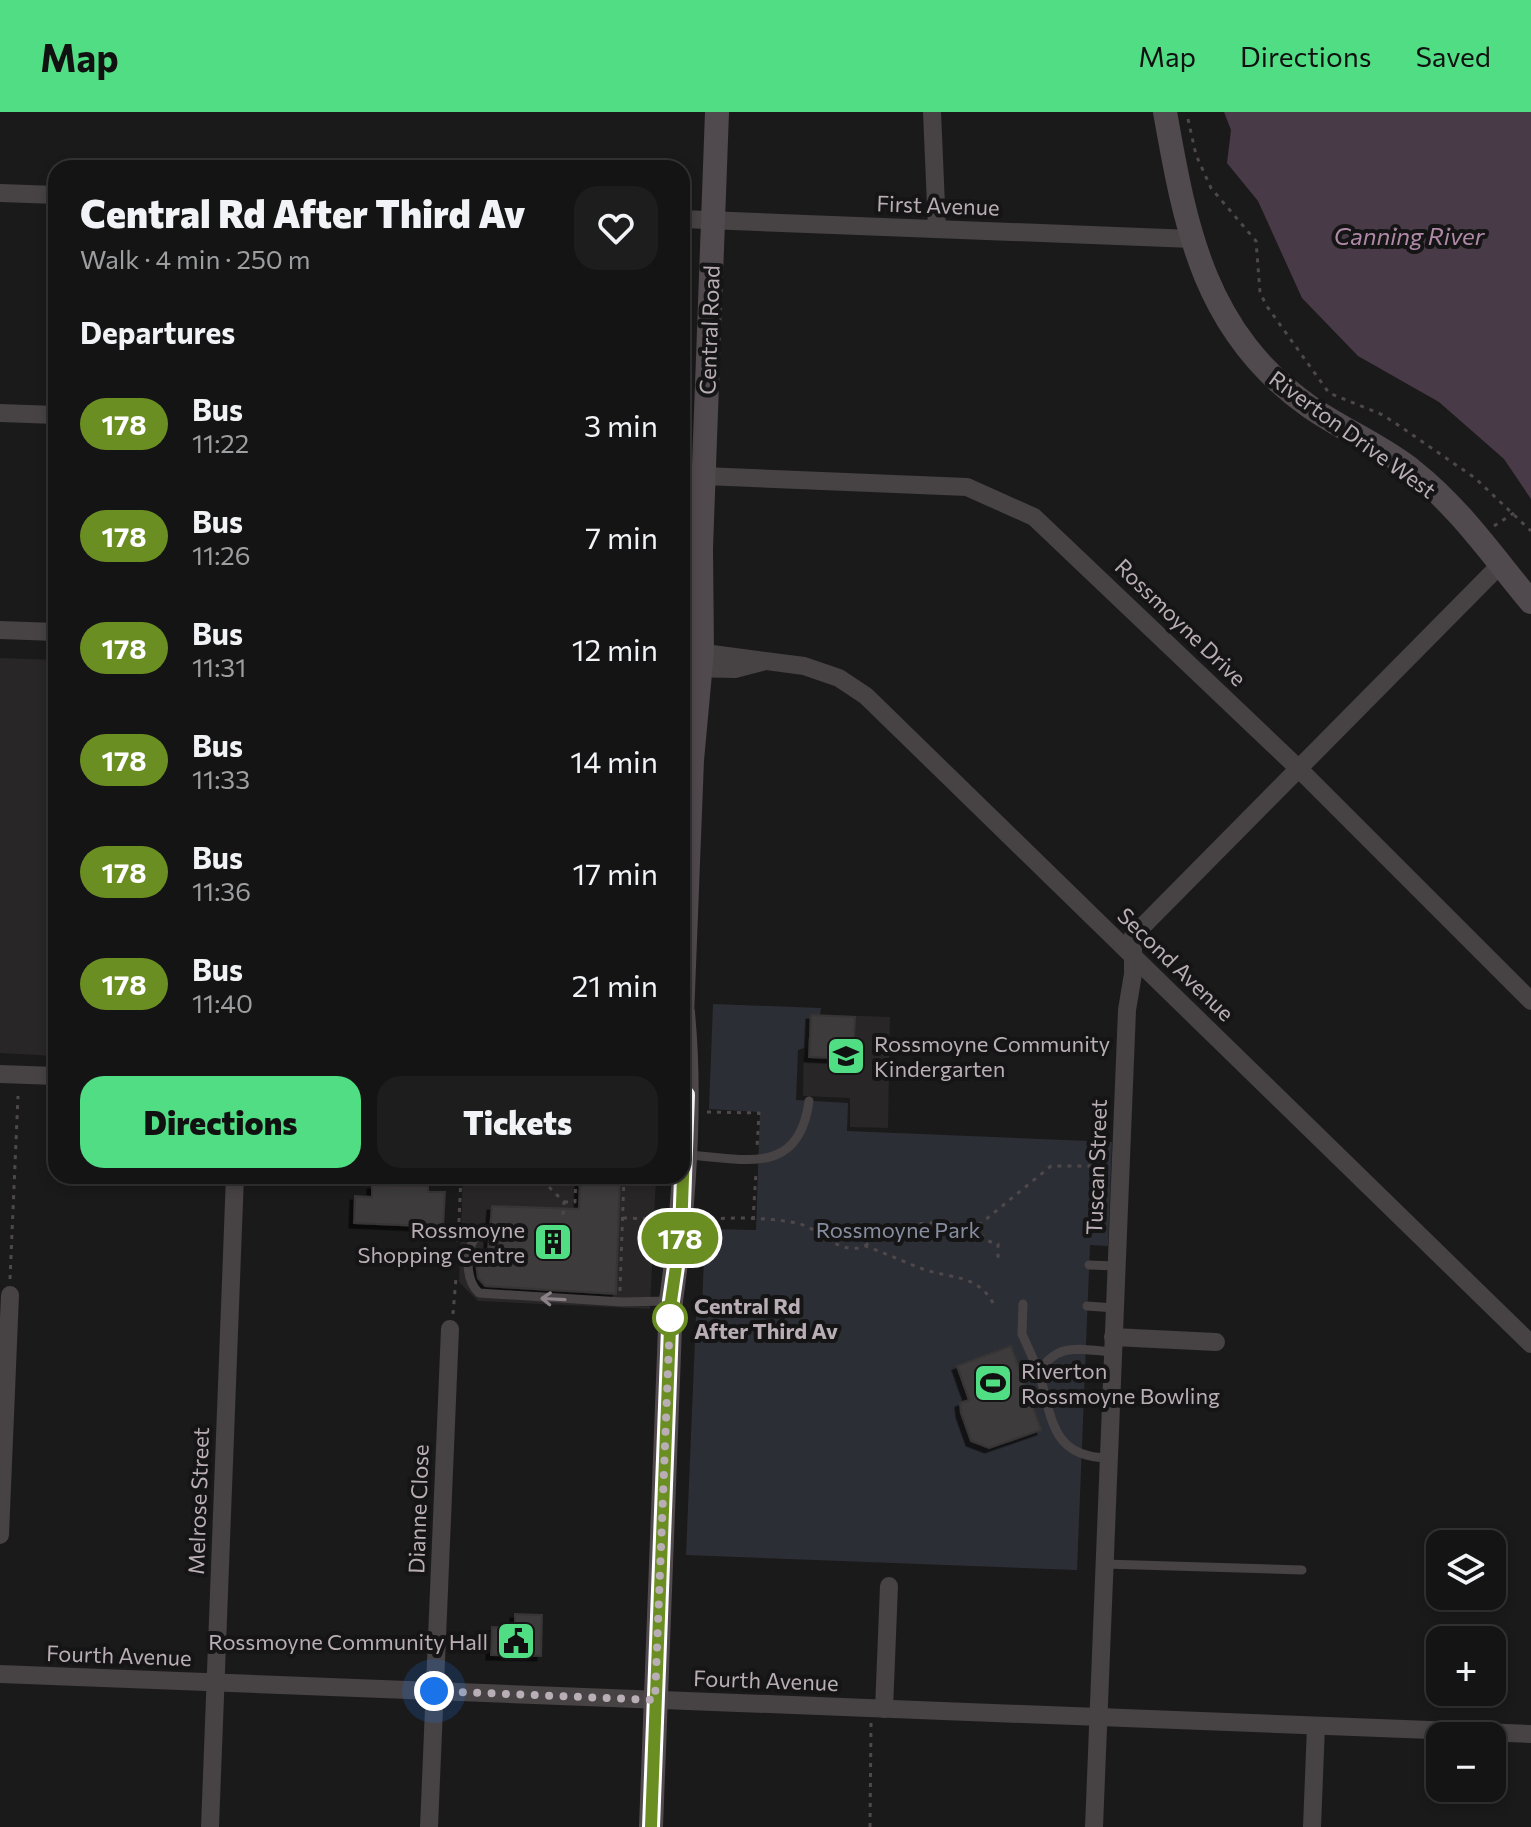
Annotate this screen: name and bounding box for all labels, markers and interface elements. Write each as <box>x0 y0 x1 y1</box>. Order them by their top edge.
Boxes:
text: Map <box>40 33 119 80</box>
text: Map <box>1138 39 1196 73</box>
text: Directions <box>1240 39 1371 73</box>
text: Saved <box>1415 39 1491 73</box>
button: heart <box>574 186 658 270</box>
text: Central Rd After Third Av <box>80 189 525 236</box>
street label: First Avenue <box>876 189 1000 221</box>
water label: Canning River <box>1334 221 1486 250</box>
text: Walk · 4 min · 250 m <box>80 243 310 274</box>
street label: Central Road <box>693 265 725 395</box>
text: Departures <box>80 313 235 350</box>
street label: Riverton Drive West <box>1264 364 1442 504</box>
text: Bus <box>192 390 243 427</box>
text: 3 min <box>584 406 658 443</box>
text: 178 <box>101 407 147 441</box>
text: 11:22 <box>192 427 249 458</box>
text: Bus <box>192 502 243 539</box>
text: 7 min <box>585 518 658 555</box>
text: 178 <box>101 519 147 553</box>
text: 11:26 <box>192 539 251 570</box>
street label: Rossmoyne Drive <box>1110 553 1252 691</box>
text: Bus <box>192 614 243 651</box>
text: 12 min <box>572 630 658 667</box>
text: 178 <box>101 631 147 665</box>
text: 11:31 <box>192 651 246 682</box>
text: Bus <box>192 726 243 763</box>
text: 14 min <box>570 742 658 779</box>
text: 178 <box>101 743 147 777</box>
text: 11:33 <box>192 763 250 794</box>
text: Bus <box>192 838 243 875</box>
text: 17 min <box>573 854 658 891</box>
text: 178 <box>101 855 147 889</box>
text: 11:36 <box>192 875 251 906</box>
street label: Second Avenue <box>1112 902 1240 1026</box>
text: Bus <box>192 950 243 987</box>
text: 21 min <box>572 966 658 1003</box>
text: 178 <box>101 967 147 1001</box>
text: 11:40 <box>192 987 253 1018</box>
place label: Rossmoyne Community Kindergarten <box>874 1030 1110 1082</box>
school or university icon: Rossmoyne Community Kindergarten <box>825 1035 867 1077</box>
button: Directions <box>80 1076 361 1168</box>
button: Tickets <box>377 1076 658 1168</box>
street label: Tuscan Street <box>1080 1099 1112 1235</box>
line badge: 178 <box>634 1212 726 1264</box>
place label: Rossmoyne Shopping Centre <box>358 1216 525 1268</box>
park label: Rossmoyne Park <box>816 1216 980 1243</box>
building icon: Rossmoyne Shopping Centre <box>532 1221 574 1263</box>
text: 178 <box>657 1221 703 1255</box>
one-way arrow <box>540 1291 567 1306</box>
place label: Central Rd After Third Av <box>694 1292 838 1344</box>
marker: Central Rd After Third Av <box>653 1301 687 1335</box>
place label: Riverton Rossmoyne Bowling <box>1021 1357 1220 1409</box>
sports icon: Riverton Rossmoyne Bowling <box>972 1362 1014 1404</box>
street label: Melrose Street <box>182 1427 214 1575</box>
street label: Dianne Close <box>402 1444 434 1574</box>
map controls <box>1426 1530 1506 1802</box>
button: layers <box>1426 1530 1506 1610</box>
public building icon: Rossmoyne Community Hall <box>495 1620 537 1662</box>
button: + <box>1426 1626 1506 1706</box>
place label: Rossmoyne Community Hall <box>208 1628 488 1655</box>
street label: Fourth Avenue <box>46 1639 192 1671</box>
street label: Fourth Avenue <box>693 1664 839 1696</box>
your location <box>414 1671 454 1711</box>
button: − <box>1426 1722 1506 1802</box>

